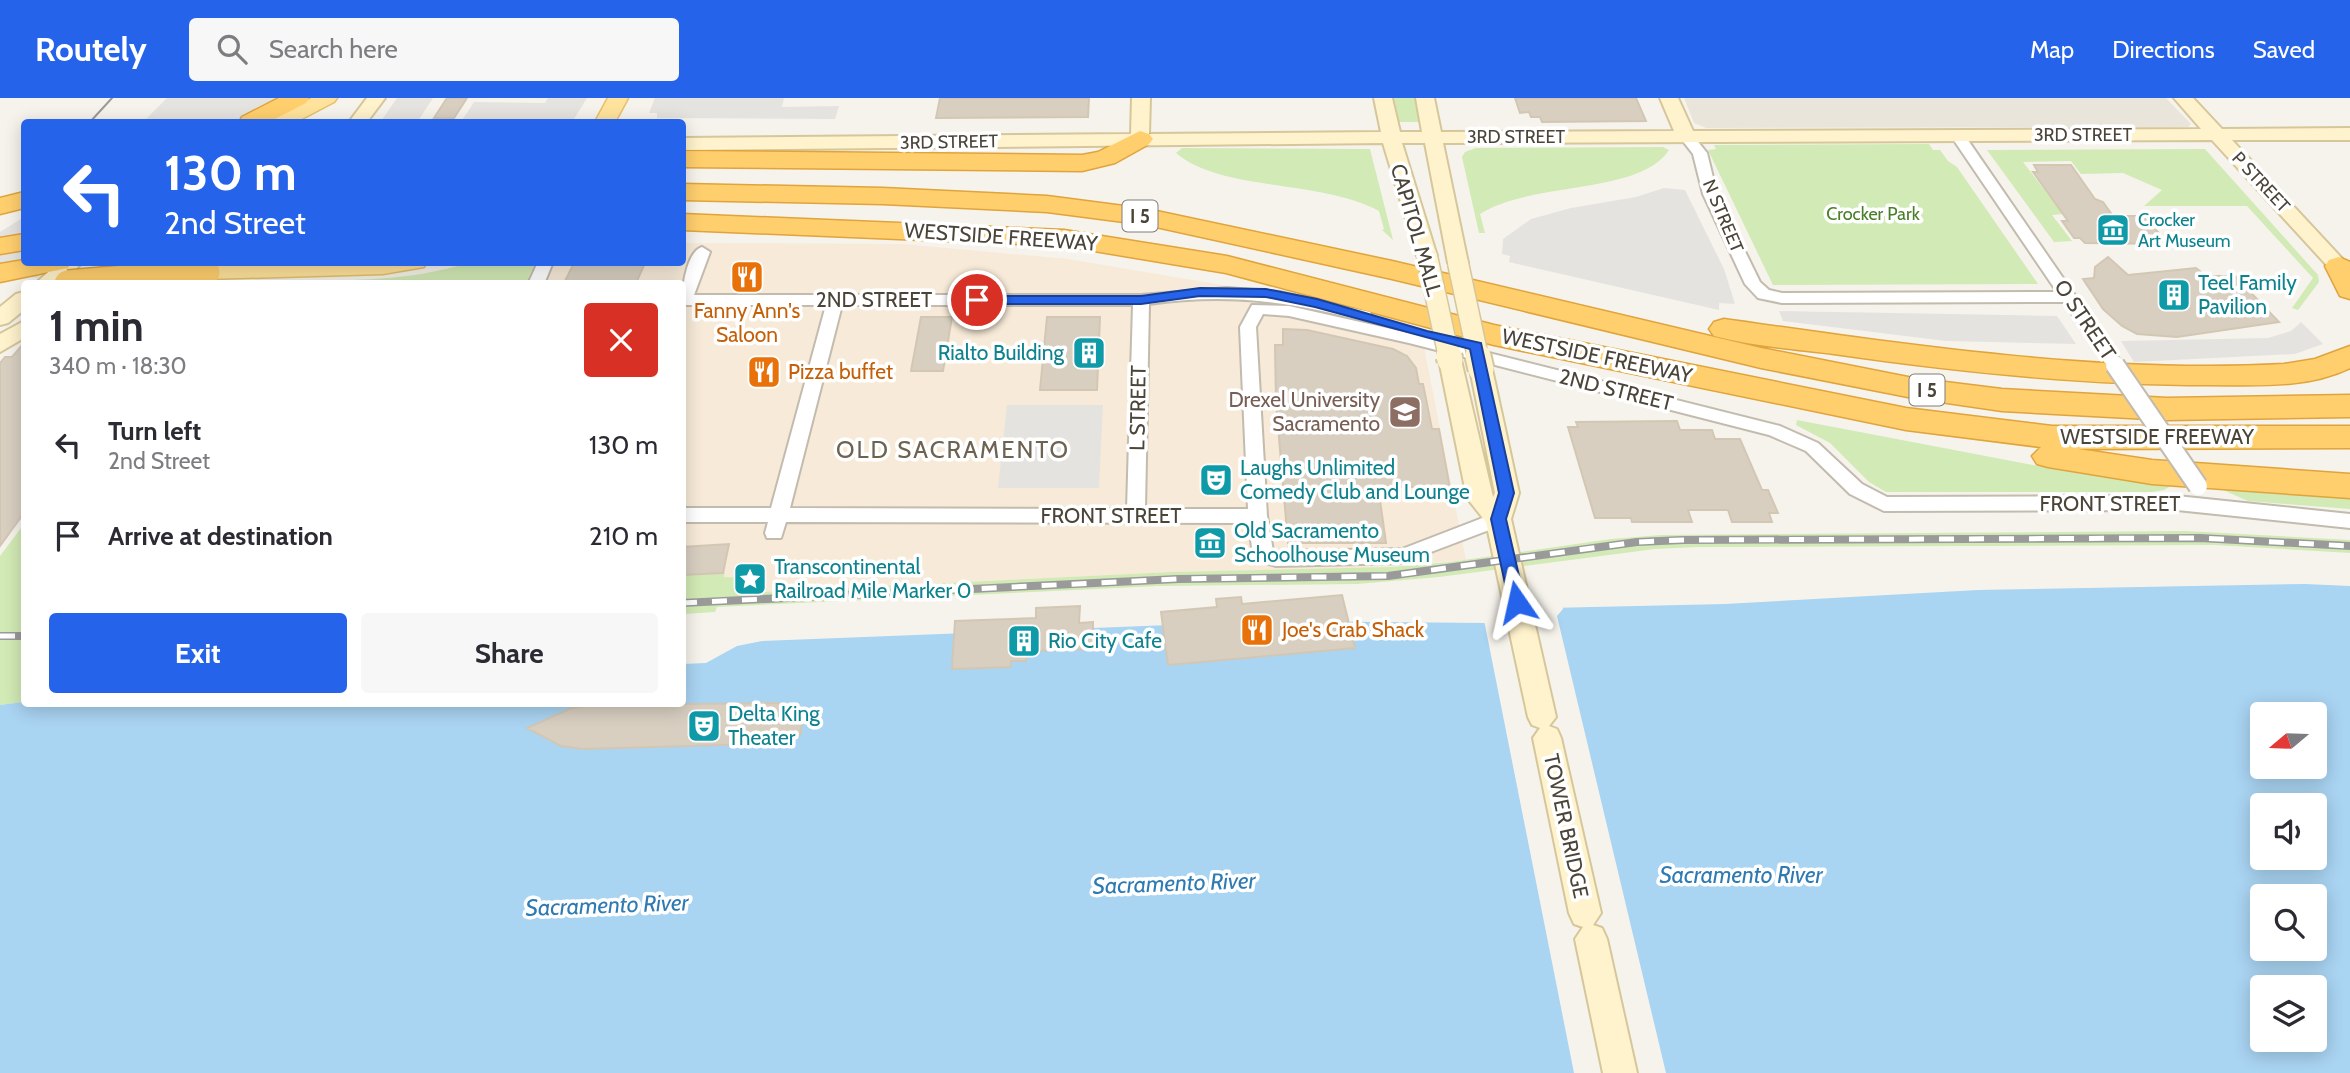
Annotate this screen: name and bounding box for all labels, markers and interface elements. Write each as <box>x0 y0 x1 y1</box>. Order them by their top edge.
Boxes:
search box <box>189 18 679 81</box>
text: Routely <box>35 29 147 69</box>
icon: search <box>213 30 251 68</box>
text: Search here <box>269 33 398 65</box>
text: Map <box>2030 35 2074 64</box>
text: Directions <box>2112 35 2215 64</box>
text: Saved <box>2253 35 2315 64</box>
street label: 3RD STREET <box>2034 124 2133 146</box>
street label: 3RD STREET <box>1467 126 1566 148</box>
street label: 3RD STREET <box>900 130 999 154</box>
text: 130 m <box>164 143 297 202</box>
icon: left <box>49 147 140 238</box>
street label: P STREET <box>2227 147 2295 217</box>
street label: CAPITOL MALL <box>1386 161 1447 299</box>
street label: N STREET <box>1698 176 1748 256</box>
road number: I 5 <box>1122 200 1158 232</box>
text: 2nd Street <box>164 203 306 242</box>
park label: Crocker Park <box>1826 203 1921 225</box>
place label: Crocker Art Museum <box>2138 209 2231 252</box>
museum icon: Crocker Art Museum <box>2094 211 2132 249</box>
street label: WESTSIDE FREEWAY <box>904 217 1100 256</box>
restaurant icon: Fanny Ann's Saloon <box>728 258 766 296</box>
pin <box>947 270 1007 330</box>
place label: Teel Family Pavilion <box>2198 270 2297 319</box>
street label: O STREET <box>2049 275 2121 365</box>
building icon: Teel Family Pavilion <box>2155 276 2193 314</box>
icon: arrive <box>958 281 996 319</box>
street label: 2ND STREET <box>816 287 932 312</box>
place label: Fanny Ann's Saloon <box>694 298 801 347</box>
text: 1 min <box>49 300 144 352</box>
button: close <box>584 303 658 377</box>
street label: WESTSIDE FREEWAY <box>1500 323 1695 388</box>
building icon: Rialto Building <box>1070 334 1108 372</box>
place label: Rialto Building <box>938 340 1065 365</box>
text: 340 m · 18:30 <box>49 352 187 380</box>
restaurant icon: Pizza buffet <box>745 353 783 391</box>
place label: Pizza buffet <box>788 359 893 384</box>
street label: 2ND STREET <box>1557 363 1676 416</box>
street label: L STREET <box>1124 365 1151 451</box>
road number: I 5 <box>1910 374 1944 406</box>
place label: Drexel University Sacramento <box>1228 387 1380 436</box>
school or university icon: Drexel University Sacramento <box>1386 393 1424 431</box>
text: Turn left <box>108 415 201 447</box>
street label: WESTSIDE FREEWAY <box>2060 424 2255 449</box>
icon: left <box>49 426 87 464</box>
text: 130 m <box>589 429 658 461</box>
district label: OLD SACRAMENTO <box>836 435 1070 464</box>
text: 2nd Street <box>108 447 210 475</box>
place label: Laughs Unlimited Comedy Club and Lounge <box>1240 455 1470 504</box>
theatre icon: Laughs Unlimited Comedy Club and Lounge <box>1197 461 1235 499</box>
street label: FRONT STREET <box>2039 491 2181 516</box>
street label: FRONT STREET <box>1040 503 1182 528</box>
icon: arrive <box>49 517 87 555</box>
place label: Old Sacramento Schoolhouse Museum <box>1234 518 1430 567</box>
text: Arrive at destination <box>108 520 333 552</box>
text: 210 m <box>589 520 658 552</box>
museum icon: Old Sacramento Schoolhouse Museum <box>1191 524 1229 562</box>
place label: Transcontinental Railroad Mile Marker 0 <box>774 554 971 603</box>
place icon: Transcontinental Railroad Mile Marker 0 <box>731 560 769 598</box>
position arrow <box>1480 565 1554 639</box>
restaurant icon: Joe's Crab Shack <box>1238 611 1276 649</box>
button: Exit <box>49 613 347 693</box>
button: Share <box>361 613 658 693</box>
place label: Joe's Crab Shack <box>1281 617 1425 642</box>
building icon: Rio City Cafe <box>1005 622 1043 660</box>
place label: Rio City Cafe <box>1048 628 1162 653</box>
place label: Delta King Theater <box>728 701 820 750</box>
north arrow <box>2250 702 2328 779</box>
map controls <box>2250 702 2327 1052</box>
theatre icon: Delta King Theater <box>685 707 723 745</box>
street label: TOWER BRIDGE <box>1539 751 1594 900</box>
button: sound <box>2250 793 2327 870</box>
water label: Sacramento River <box>1659 861 1823 889</box>
water label: Sacramento River <box>1092 866 1257 900</box>
button: search <box>2250 884 2327 961</box>
water label: Sacramento River <box>525 888 690 922</box>
button: layers <box>2250 975 2327 1052</box>

